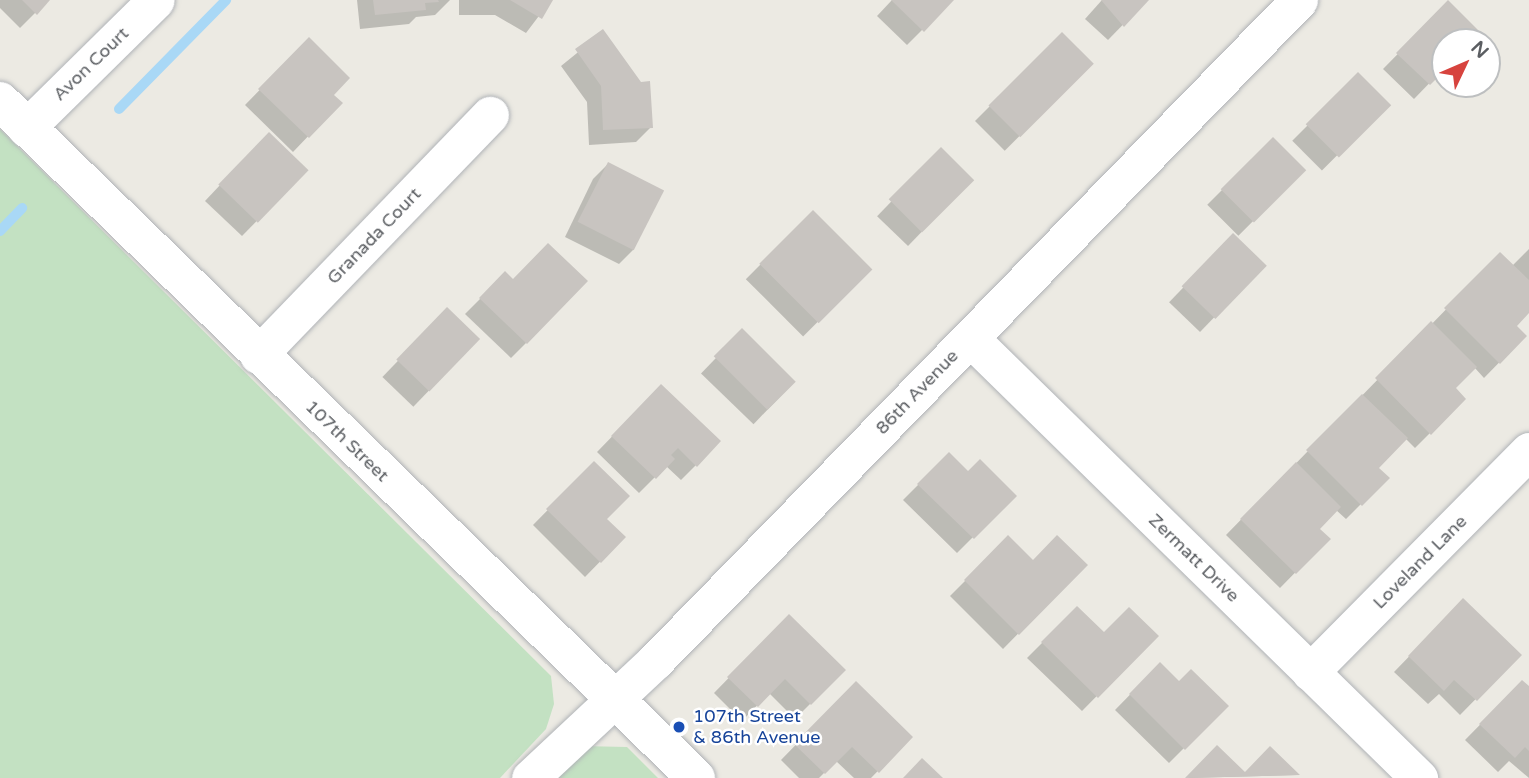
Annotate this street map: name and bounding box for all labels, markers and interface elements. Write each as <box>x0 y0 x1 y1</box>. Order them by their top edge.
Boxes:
street label: Avon Court <box>49 23 133 105</box>
north arrow <box>1431 28 1501 98</box>
text: N <box>1466 37 1493 63</box>
street label: Granada Court <box>323 183 425 289</box>
street label: 86th Avenue <box>871 345 963 439</box>
street label: 107th Street <box>301 396 393 486</box>
street label: Zermatt Drive <box>1144 509 1244 607</box>
street label: Loveland Lane <box>1369 511 1471 613</box>
place label: 107th Street & 86th Avenue <box>693 706 820 748</box>
marker: 107th Street & 86th Avenue <box>671 719 687 735</box>

